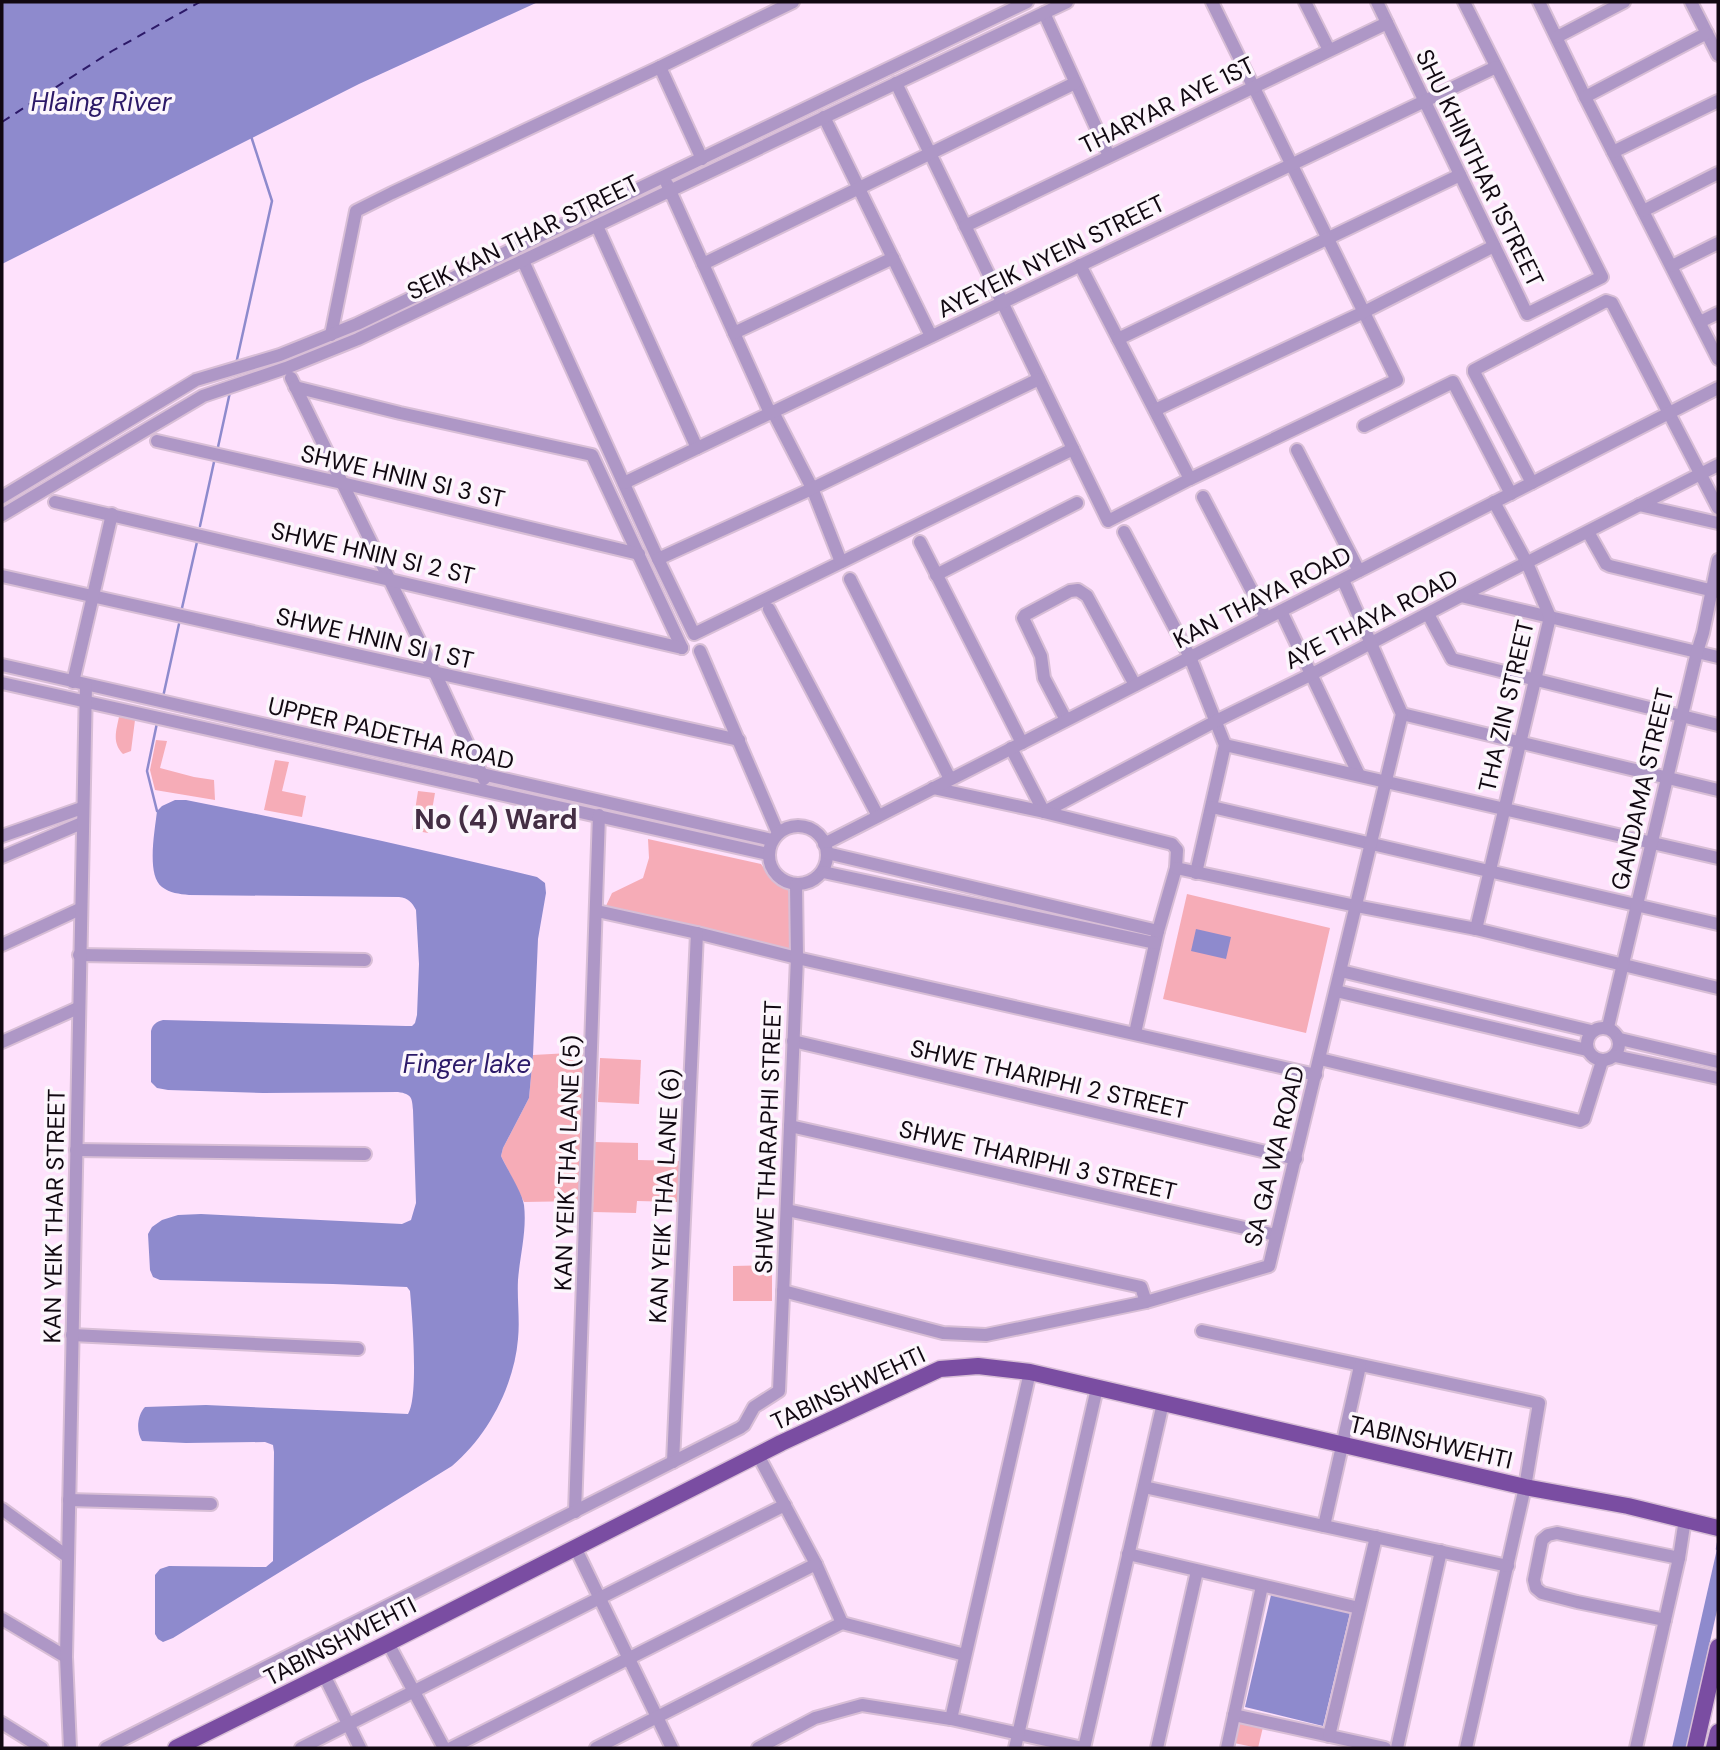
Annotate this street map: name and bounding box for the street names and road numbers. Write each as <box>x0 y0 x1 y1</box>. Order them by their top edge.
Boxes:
street label: SHU KHINTHAR 1STREET <box>1409 44 1551 292</box>
street label: THARYAR AYE 1ST <box>1075 49 1259 161</box>
street label: SEIK KAN THAR STREET <box>402 167 644 307</box>
street label: AYEYEIK NYEIN STREET <box>932 187 1170 325</box>
street label: SHWE HNIN SI 3 ST <box>298 437 508 515</box>
street label: SHWE HNIN SI 2 ST <box>268 514 478 592</box>
street label: KAN THAYA ROAD <box>1168 539 1356 655</box>
street label: AYE THAYA ROAD <box>1279 562 1463 676</box>
street label: SHWE HNIN SI 1 ST <box>273 600 477 676</box>
street label: THA ZIN STREET <box>1471 617 1541 795</box>
street label: GANDAMA STREET <box>1604 685 1680 893</box>
street label: UPPER PADETHA ROAD <box>265 690 517 776</box>
street label: SHWE THARAPHI STREET <box>748 1000 788 1274</box>
street label: SHWE THARIPHI 2 STREET <box>907 1032 1191 1126</box>
street label: KAN YEIK THA LANE (5) <box>547 1034 587 1292</box>
street label: SA GA WA ROAD <box>1237 1063 1311 1249</box>
street label: KAN YEIK THA LANE (6) <box>642 1068 686 1324</box>
street label: KAN YEIK THAR STREET <box>36 1088 72 1344</box>
street label: SHWE THARIPHI 3 STREET <box>896 1113 1180 1207</box>
street label: TABINSHWEHTI <box>766 1339 930 1437</box>
street label: TABINSHWEHTI <box>1346 1408 1516 1476</box>
street label: TABINSHWEHTI <box>259 1589 421 1693</box>

